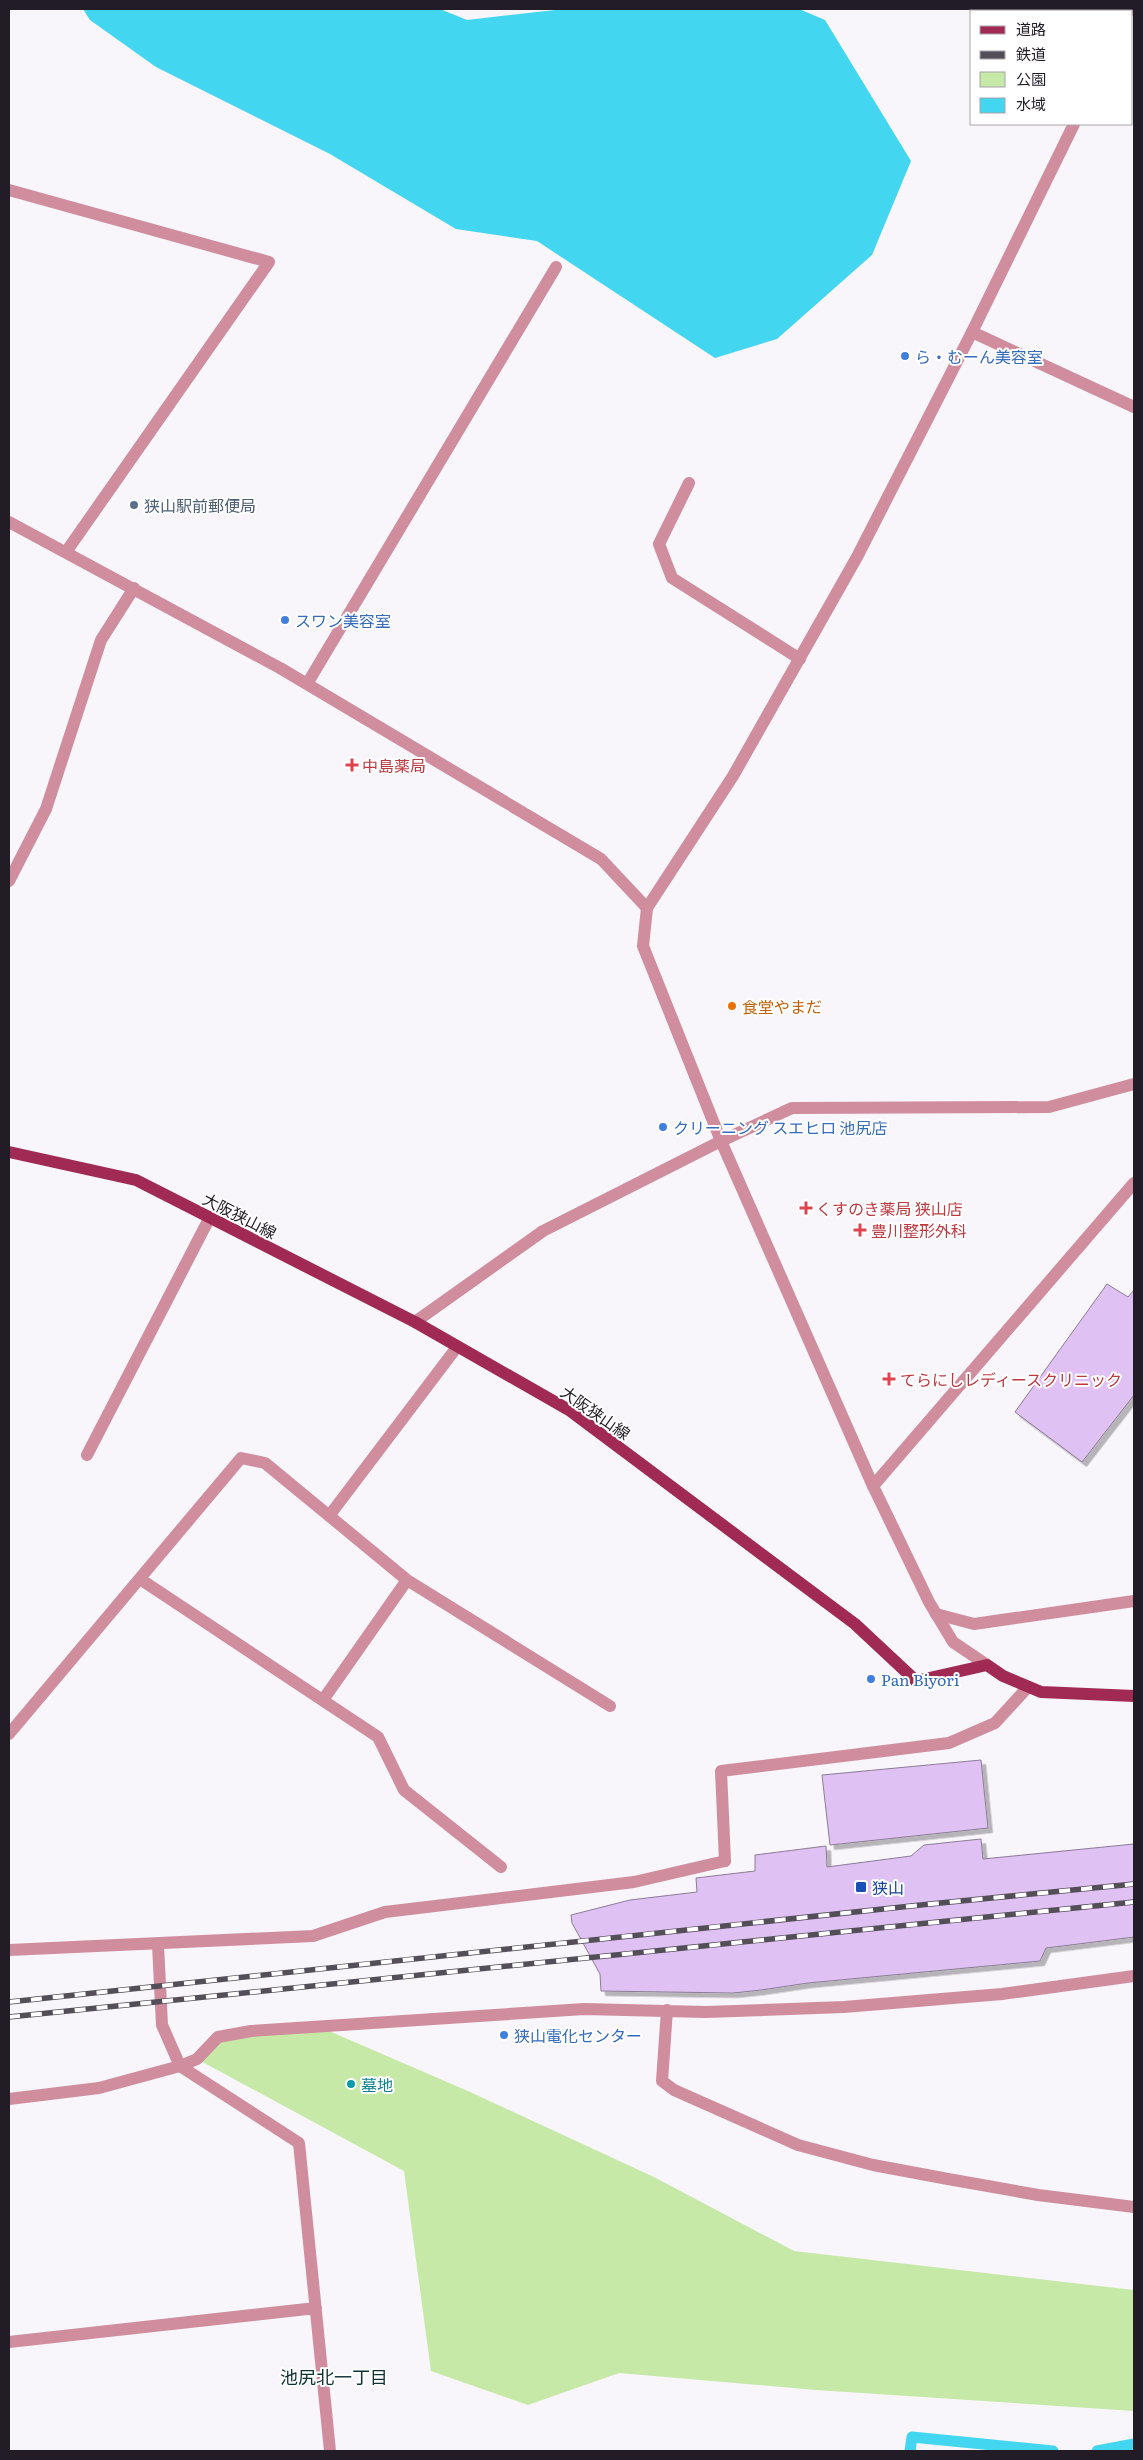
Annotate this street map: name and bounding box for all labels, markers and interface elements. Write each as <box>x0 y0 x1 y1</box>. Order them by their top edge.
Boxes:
legend <box>970 10 1133 125</box>
text: 道路 <box>1016 17 1046 40</box>
text: 鉄道 <box>1016 42 1046 65</box>
text: 公園 <box>1016 67 1046 90</box>
text: 水域 <box>1016 92 1046 115</box>
place label: ら・むーん美容室 <box>915 344 1043 368</box>
marker: ら・むーん美容室 <box>899 350 911 362</box>
place label: 狭山駅前郵便局 <box>144 493 256 517</box>
marker: 狭山駅前郵便局 <box>128 499 140 511</box>
place label: スワン美容室 <box>295 608 391 632</box>
marker: スワン美容室 <box>279 614 291 626</box>
place label: 中島薬局 <box>362 753 426 777</box>
marker: 中島薬局 <box>346 759 358 771</box>
place label: 食堂やまだ <box>742 994 822 1018</box>
marker: 食堂やまだ <box>726 1000 738 1012</box>
place label: クリーニング スエヒロ 池尻店 <box>673 1115 887 1139</box>
marker: クリーニング スエヒロ 池尻店 <box>657 1121 669 1133</box>
street label: 大阪狭山線 <box>199 1186 281 1244</box>
place label: くすのき薬局 狭山店 <box>816 1196 963 1220</box>
marker: くすのき薬局 狭山店 <box>800 1202 812 1214</box>
place label: 豊川整形外科 <box>871 1218 967 1242</box>
marker: 豊川整形外科 <box>853 1223 867 1237</box>
place label: てらにしレディースクリニック <box>900 1367 1122 1391</box>
marker: てらにしレディースクリニック <box>882 1372 896 1386</box>
street label: 大阪狭山線 <box>556 1379 636 1445</box>
place label: Pan Biyori <box>881 1667 959 1691</box>
marker: Pan Biyori <box>865 1673 877 1685</box>
place label: 狭山 <box>872 1875 904 1899</box>
marker: 狭山 <box>854 1880 868 1894</box>
place label: 狭山電化センター <box>514 2023 642 2047</box>
marker: 狭山電化センター <box>498 2029 510 2041</box>
place label: 墓地 <box>361 2072 393 2096</box>
marker: 墓地 <box>345 2078 357 2090</box>
district label: 池尻北一丁目 <box>280 2363 388 2390</box>

